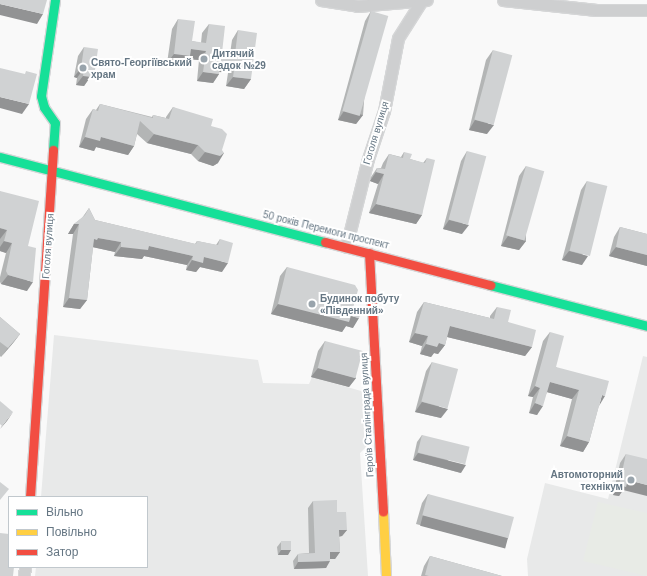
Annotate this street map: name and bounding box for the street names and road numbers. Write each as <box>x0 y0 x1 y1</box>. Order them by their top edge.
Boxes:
street label: Гоголя вулиця <box>361 100 391 166</box>
street label: 50 років Перемоги проспект <box>262 208 390 252</box>
street label: Гоголя вулиця <box>40 213 56 279</box>
street label: Героїв Сталінграда вулиця <box>358 353 376 477</box>

